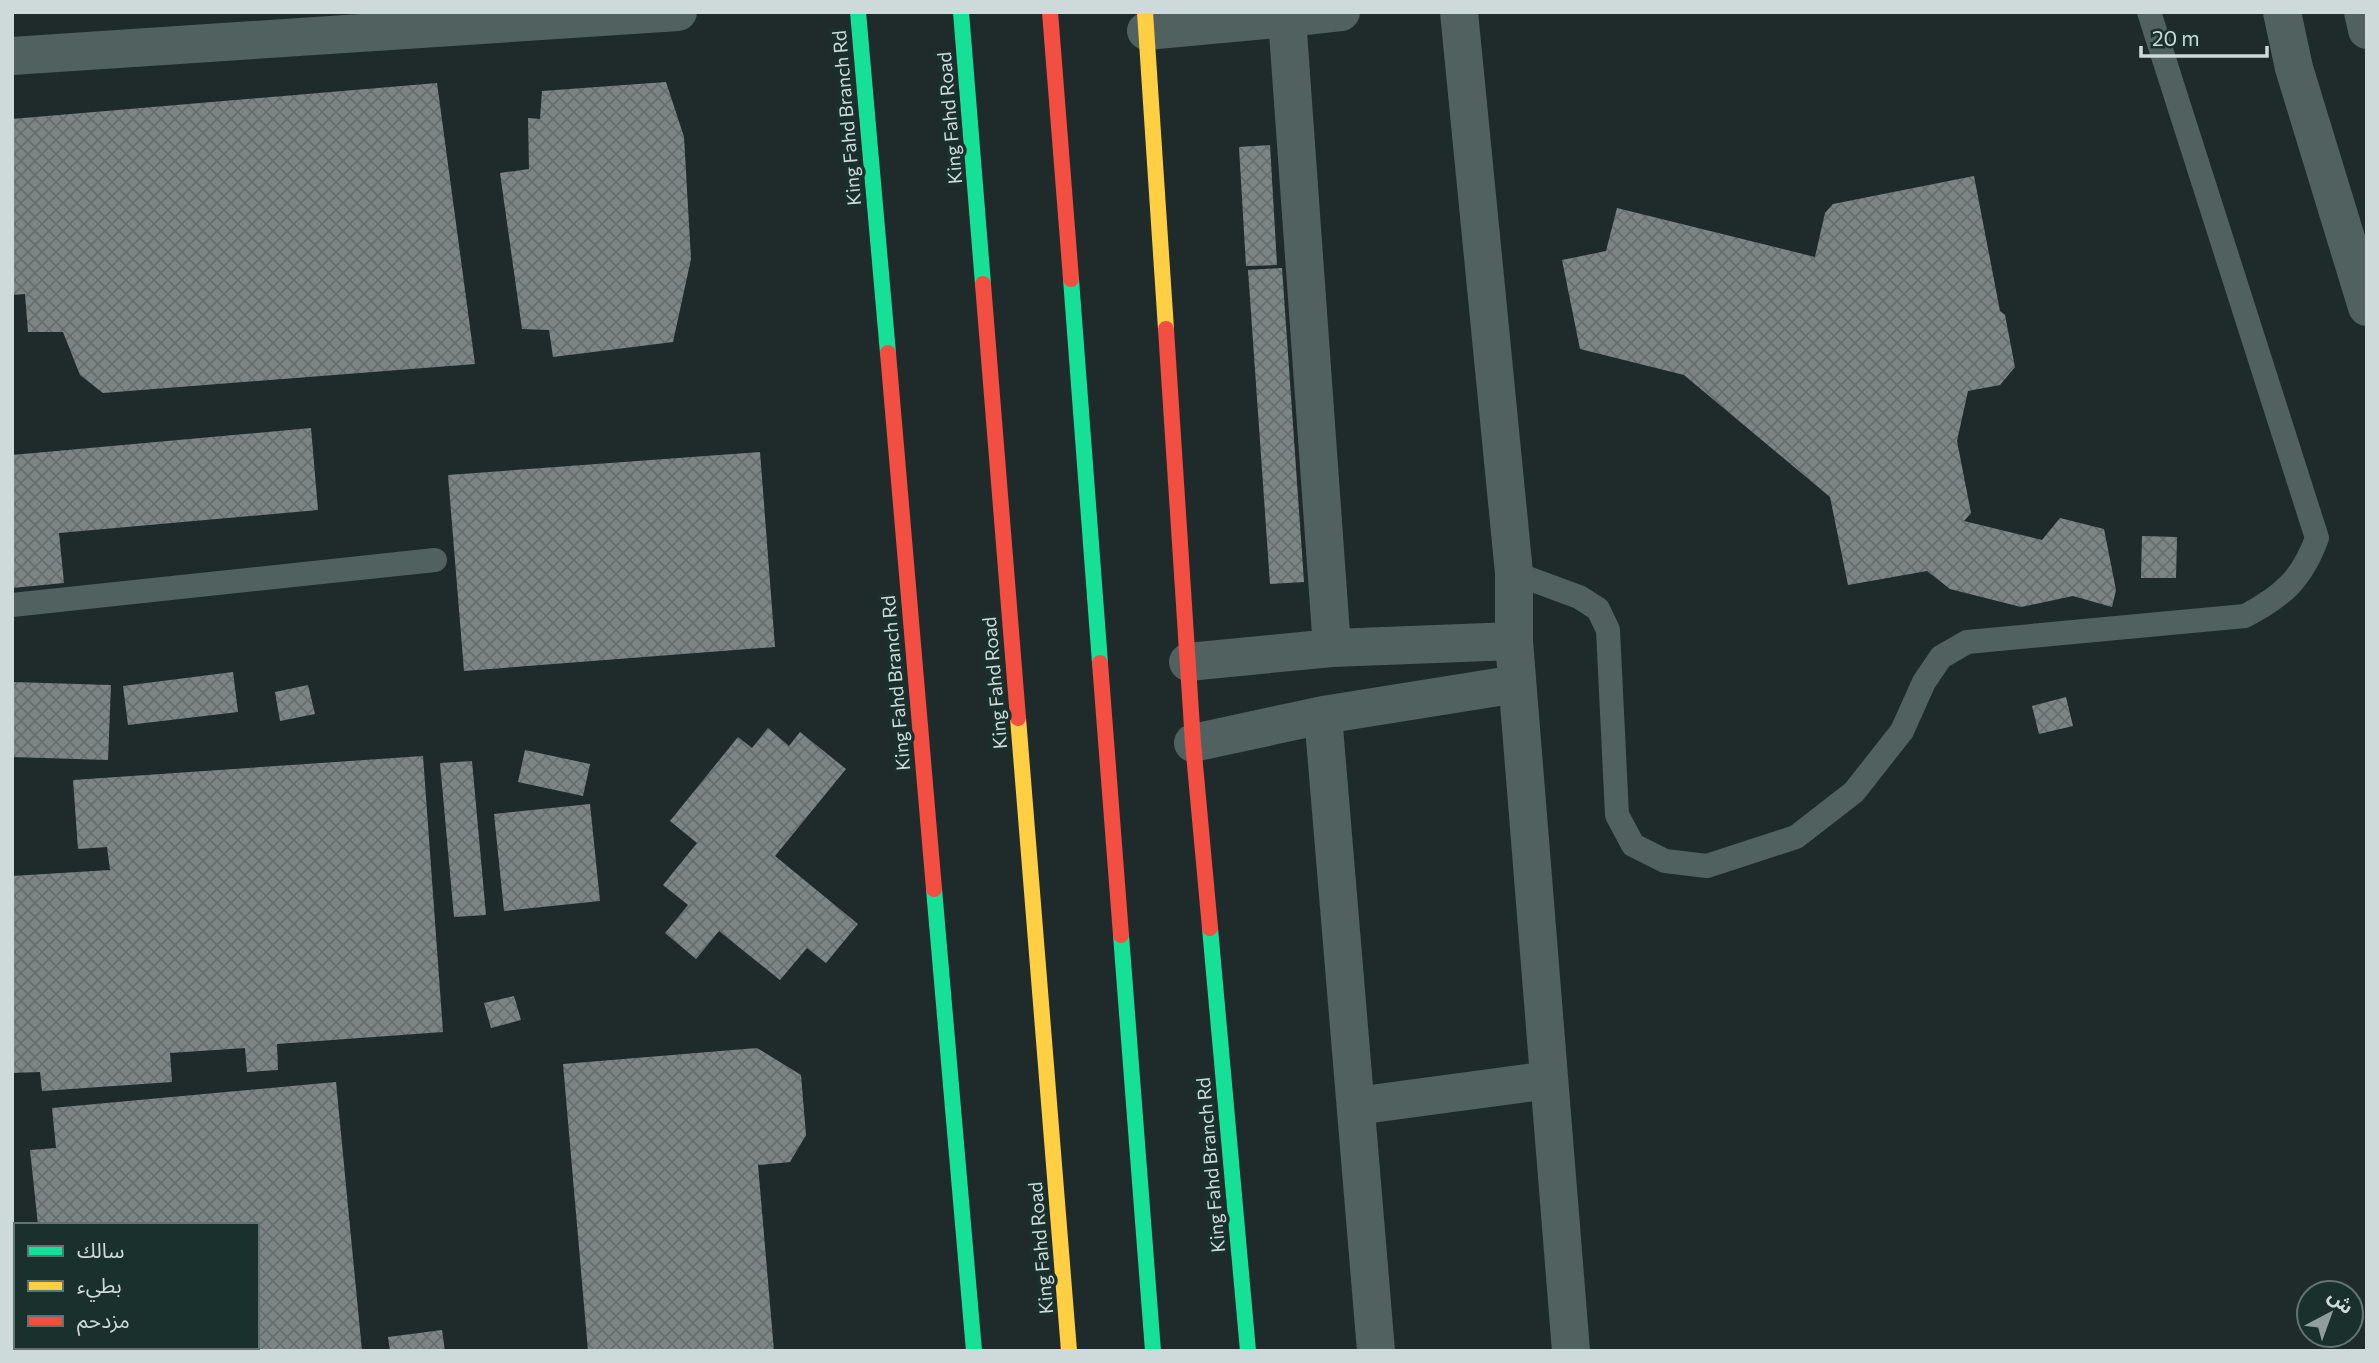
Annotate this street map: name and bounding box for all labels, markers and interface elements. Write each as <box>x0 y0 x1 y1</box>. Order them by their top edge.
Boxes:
scale bar <box>2141 14 2267 58</box>
text: 20 m <box>2152 25 2200 50</box>
street label: King Fahd Branch Rd <box>827 29 865 207</box>
street label: King Fahd Road <box>932 51 966 185</box>
street label: King Fahd Branch Rd <box>876 594 914 772</box>
street label: King Fahd Road <box>977 616 1011 750</box>
street label: King Fahd Branch Rd <box>1191 1076 1229 1254</box>
street label: King Fahd Road <box>1023 1181 1057 1315</box>
legend <box>14 1223 259 1349</box>
text: سالك <box>77 1237 124 1262</box>
text: بطيء <box>77 1272 122 1302</box>
north arrow <box>2295 1279 2365 1349</box>
text: ش <box>2324 1284 2359 1318</box>
text: مزدحم <box>77 1307 130 1336</box>

